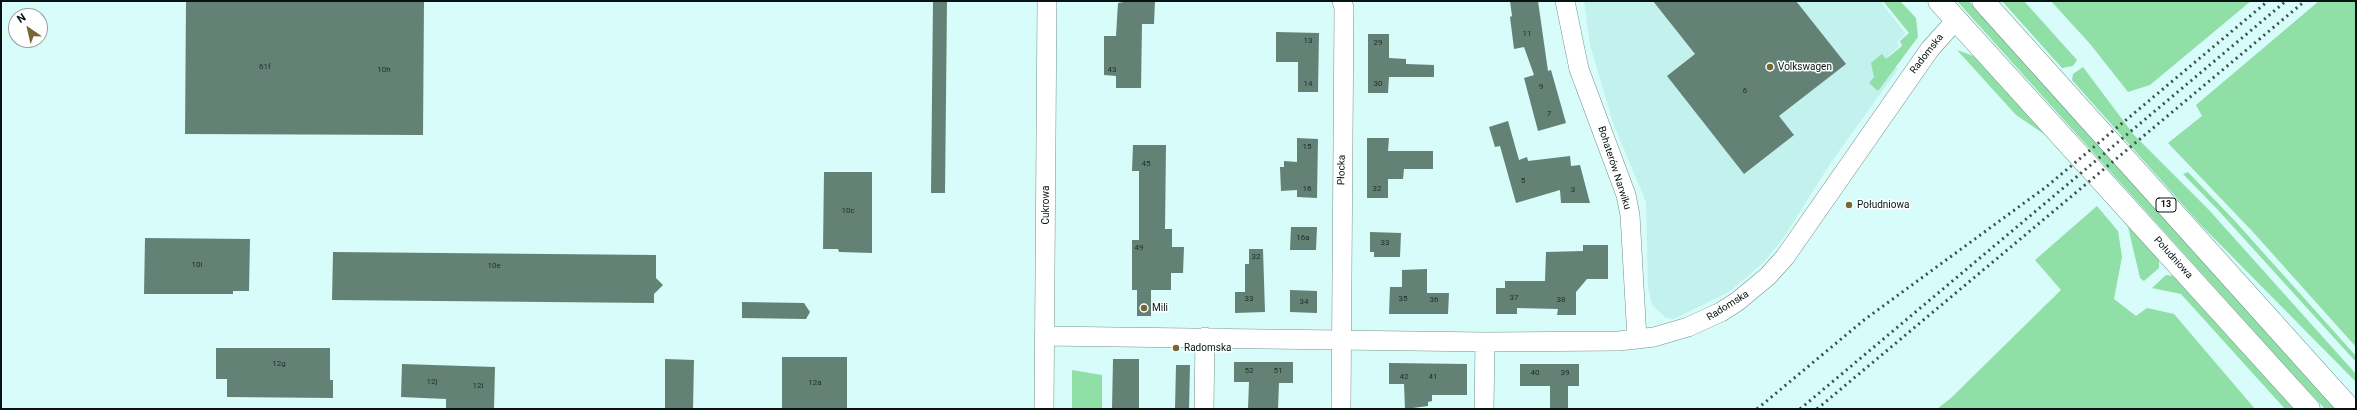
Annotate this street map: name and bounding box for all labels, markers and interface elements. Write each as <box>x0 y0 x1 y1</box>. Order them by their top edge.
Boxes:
north arrow <box>8 8 48 48</box>
text: N <box>15 11 28 26</box>
house number: 11 <box>1523 29 1531 39</box>
street label: Radomska <box>1908 32 1946 76</box>
house number: 13 <box>1304 36 1312 46</box>
house number: 29 <box>1374 38 1382 48</box>
place label: Volkswagen <box>1778 61 1832 73</box>
house number: 61f <box>259 62 271 72</box>
marker: Volkswagen <box>1765 62 1775 72</box>
house number: 10h <box>377 65 391 75</box>
house number: 43 <box>1108 65 1116 75</box>
house number: 14 <box>1304 79 1312 89</box>
house number: 30 <box>1374 79 1382 89</box>
house number: 9 <box>1539 82 1543 92</box>
house number: 6 <box>1743 86 1747 96</box>
house number: 7 <box>1547 109 1551 119</box>
street label: Bohaterów Narwiku <box>1595 125 1633 211</box>
house number: 15 <box>1303 142 1311 152</box>
street label: Płocka <box>1336 155 1348 185</box>
house number: 45 <box>1142 159 1150 169</box>
house number: 5 <box>1521 176 1525 186</box>
house number: 16 <box>1303 184 1311 194</box>
house number: 32 <box>1373 184 1381 194</box>
street label: Cukrowa <box>1040 185 1052 225</box>
house number: 3 <box>1571 185 1575 195</box>
road number: 13 <box>2156 198 2176 212</box>
place label: Południowa <box>1857 199 1909 211</box>
marker: Południowa <box>1844 200 1854 210</box>
house number: 10c <box>841 206 855 216</box>
house number: 16a <box>1296 233 1310 243</box>
street label: Południowa <box>2151 235 2195 281</box>
house number: 33 <box>1381 238 1389 248</box>
house number: 49 <box>1135 243 1143 253</box>
house number: 32 <box>1252 252 1260 262</box>
house number: 10i <box>192 260 202 270</box>
house number: 10e <box>487 261 501 271</box>
street label: Radomska <box>1705 288 1751 324</box>
house number: 37 <box>1510 293 1518 303</box>
house number: 33 <box>1245 294 1253 304</box>
house number: 35 <box>1399 294 1407 304</box>
house number: 36 <box>1430 295 1438 305</box>
house number: 38 <box>1557 295 1565 305</box>
house number: 34 <box>1300 297 1308 307</box>
place label: Mili <box>1152 302 1168 314</box>
marker: Mili <box>1139 303 1149 313</box>
place label: Radomska <box>1184 342 1231 354</box>
marker: Radomska <box>1171 343 1181 353</box>
house number: 12g <box>272 359 286 369</box>
house number: 52 <box>1245 366 1253 376</box>
house number: 51 <box>1274 366 1282 376</box>
house number: 40 <box>1531 368 1539 378</box>
house number: 39 <box>1561 368 1569 378</box>
house number: 42 <box>1400 372 1408 382</box>
house number: 41 <box>1429 372 1437 382</box>
house number: 12j <box>427 377 437 387</box>
house number: 12a <box>808 378 822 388</box>
house number: 12i <box>473 381 483 391</box>

